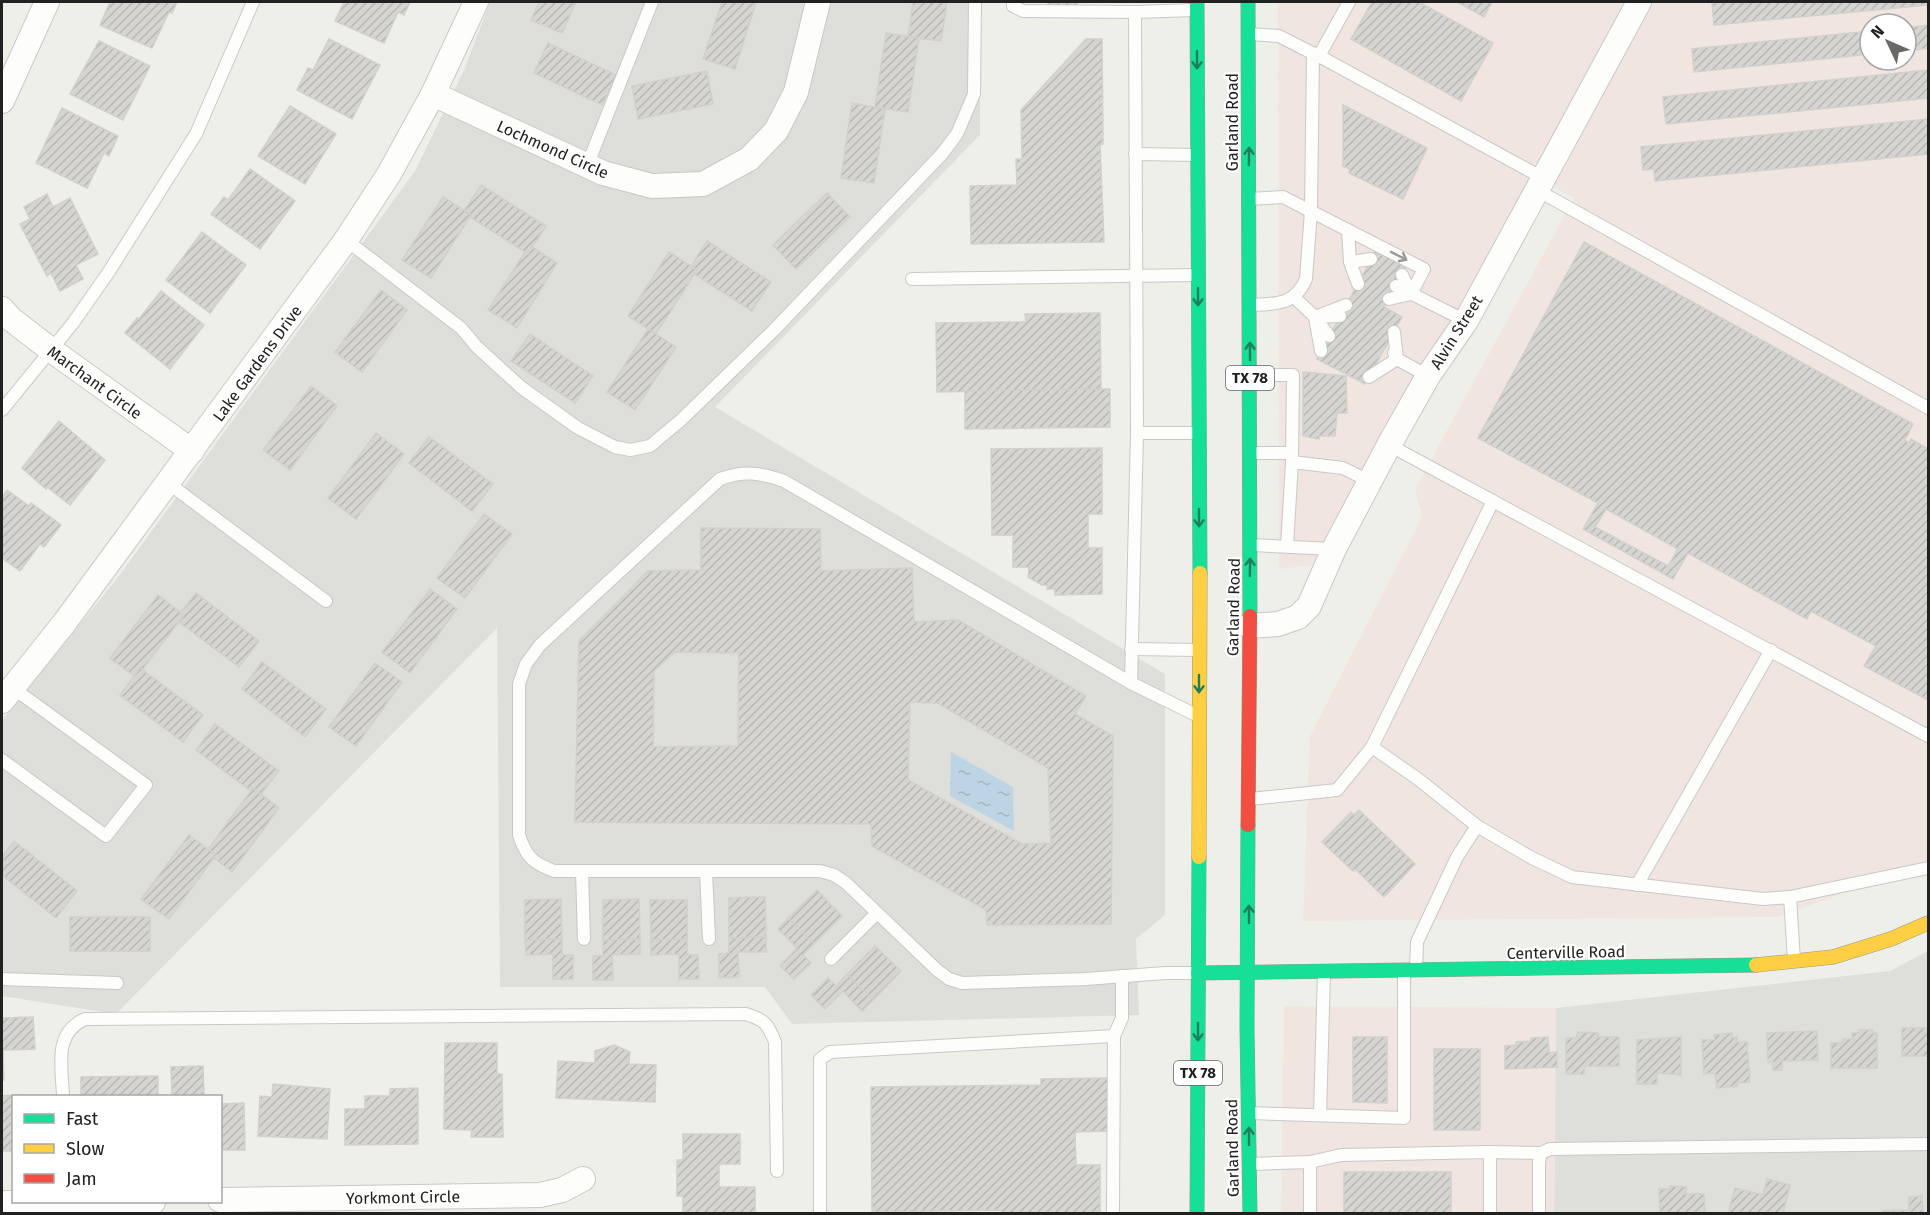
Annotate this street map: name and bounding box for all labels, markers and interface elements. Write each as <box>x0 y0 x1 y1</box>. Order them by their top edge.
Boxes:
north arrow <box>1858 12 1918 72</box>
text: N <box>1867 22 1888 42</box>
one-way arrow <box>1191 49 1203 69</box>
street label: Garland Road <box>1223 73 1242 171</box>
street label: Lochmond Circle <box>494 116 612 183</box>
one-way arrow <box>1243 147 1255 167</box>
one-way arrow <box>1390 250 1407 262</box>
one-way arrow <box>1192 286 1204 306</box>
street label: Alvin Street <box>1426 292 1487 373</box>
street label: Lake Gardens Drive <box>209 302 306 425</box>
street label: Marchant Circle <box>44 342 146 423</box>
one-way arrow <box>1244 342 1256 362</box>
road number: TX 78 <box>1226 366 1274 390</box>
one-way arrow <box>1193 508 1205 528</box>
street label: Garland Road <box>1223 558 1244 656</box>
one-way arrow <box>1244 558 1256 578</box>
one-way arrow <box>1194 673 1205 693</box>
one-way arrow <box>1243 904 1255 924</box>
street label: Centerville Road <box>1506 942 1626 963</box>
one-way arrow <box>1192 1021 1204 1041</box>
road number: TX 78 <box>1174 1061 1222 1085</box>
legend <box>12 1095 222 1203</box>
street label: Garland Road <box>1222 1099 1243 1197</box>
text: Fast <box>66 1108 99 1130</box>
one-way arrow <box>1243 1127 1255 1147</box>
text: Slow <box>66 1138 105 1160</box>
text: Jam <box>66 1168 97 1190</box>
street label: Yorkmont Circle <box>346 1187 460 1208</box>

